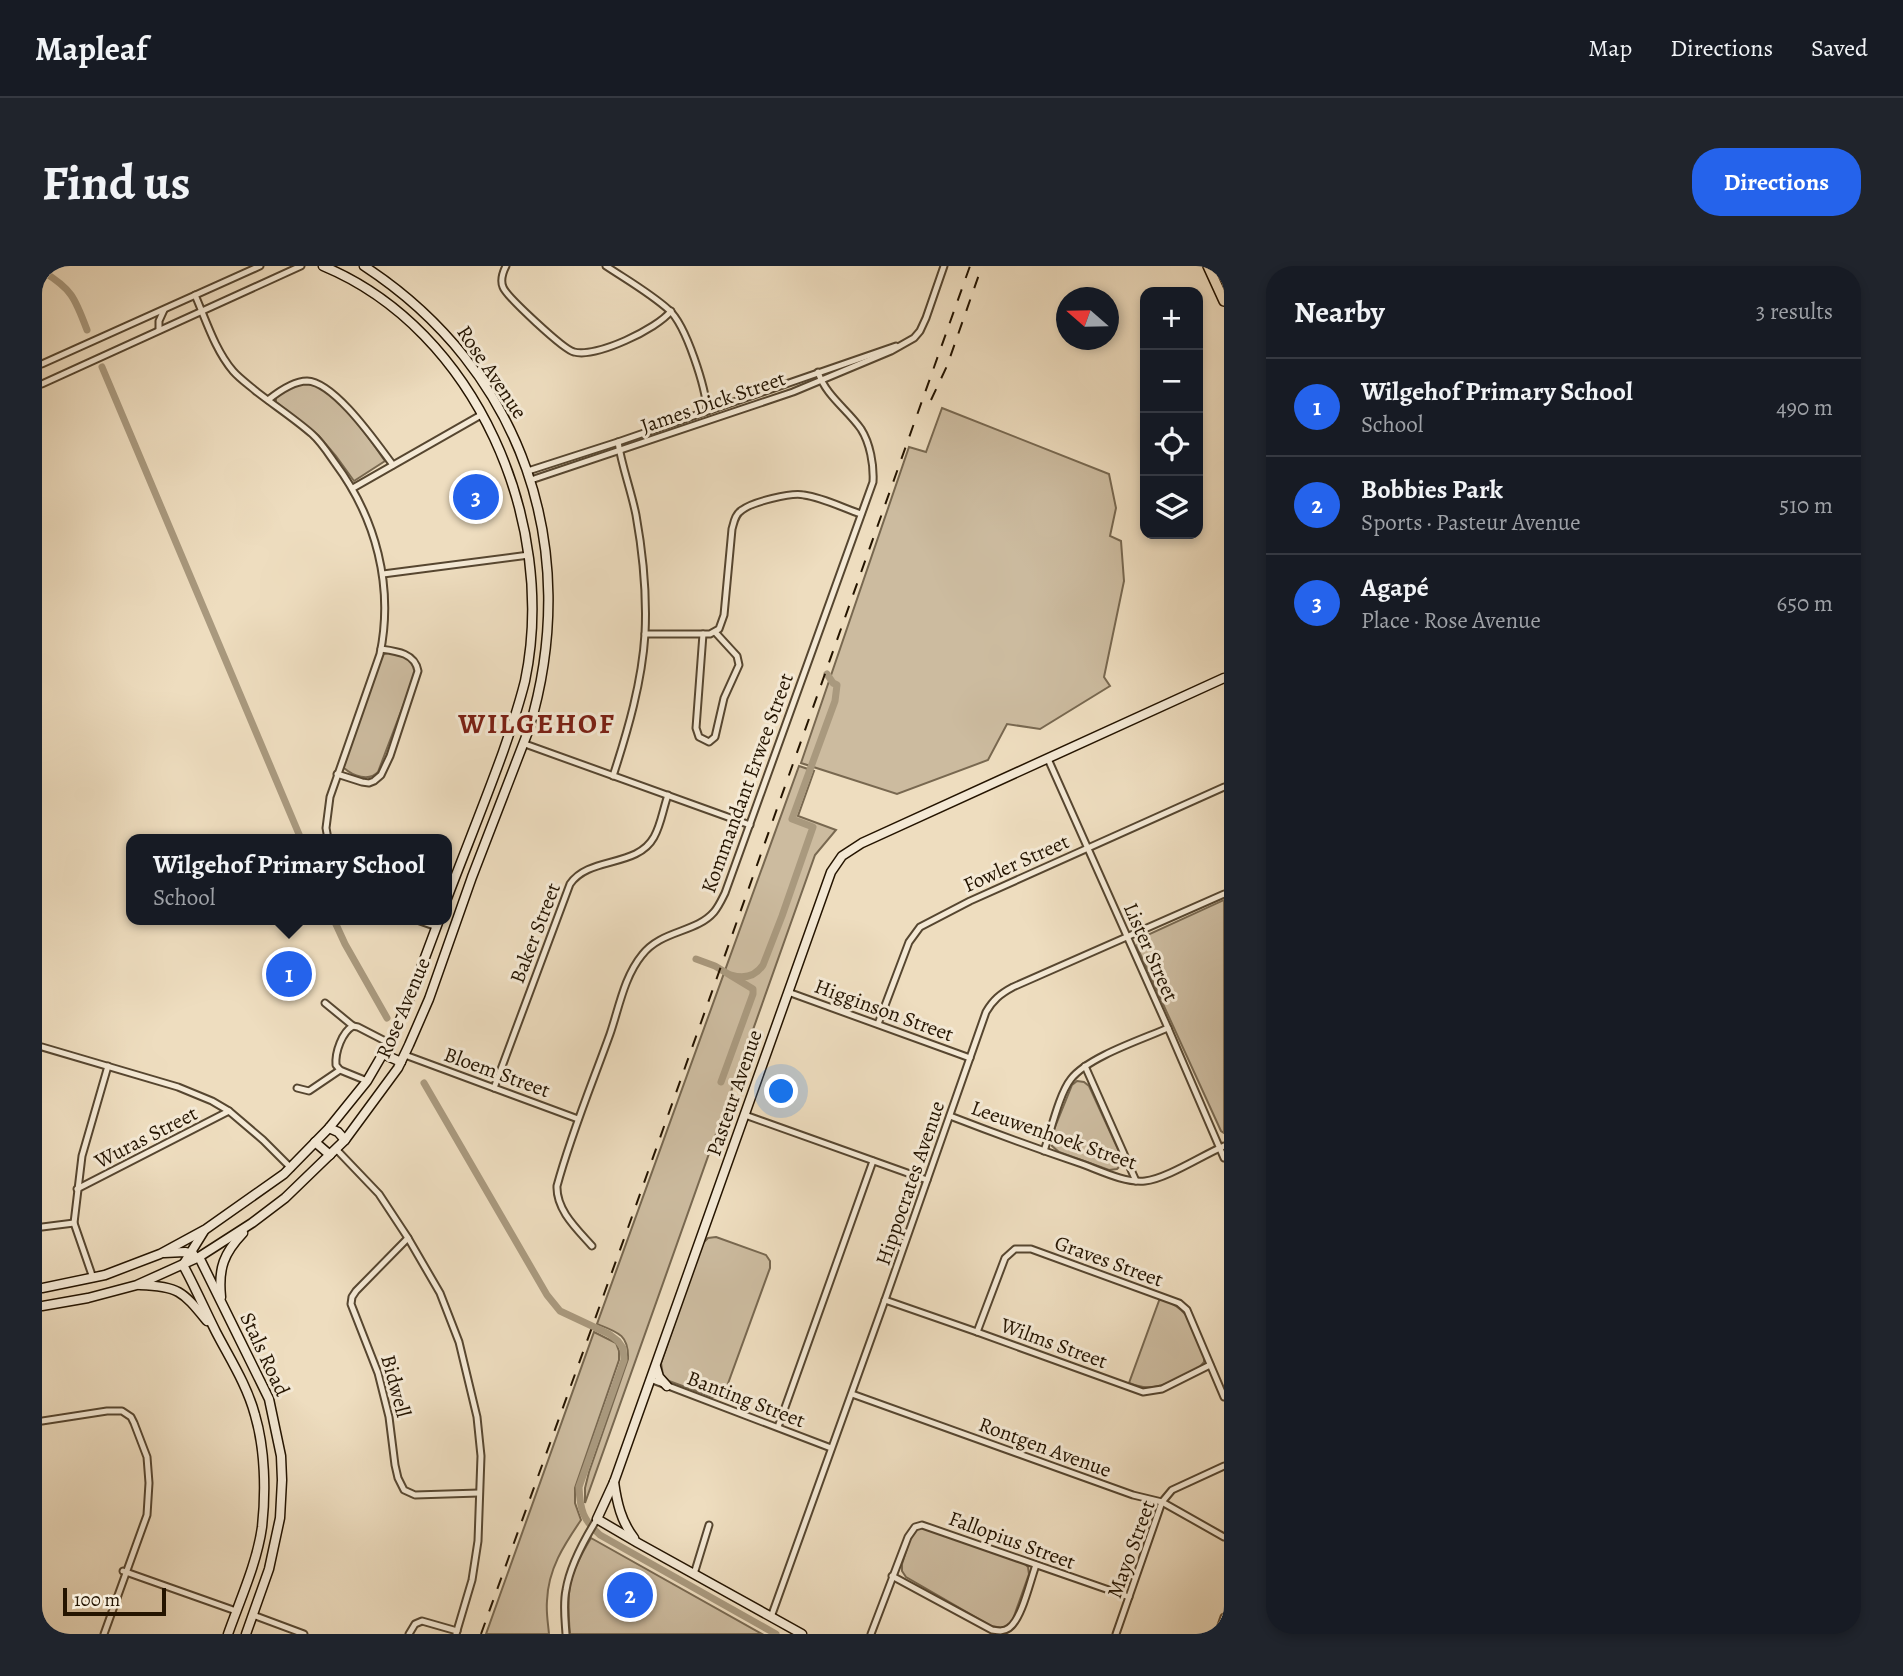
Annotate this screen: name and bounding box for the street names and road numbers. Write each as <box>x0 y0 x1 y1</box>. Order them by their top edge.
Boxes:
street label: Rose Avenue <box>450 320 534 424</box>
street label: James Dick Street <box>637 364 789 440</box>
street label: Kommandant Erwee Street <box>694 669 800 897</box>
street label: Fowler Street <box>959 827 1073 899</box>
street label: Baker Street <box>503 879 567 987</box>
street label: Lister Street <box>1117 898 1185 1006</box>
street label: Rose Avenue <box>369 953 437 1063</box>
street label: Higginson Street <box>811 972 958 1048</box>
street label: Pasteur Avenue <box>699 1026 769 1160</box>
street label: Bloem Street <box>440 1040 554 1104</box>
street label: Leeuwenhoek Street <box>967 1094 1141 1177</box>
street label: Hippocrates Avenue <box>869 1097 951 1269</box>
street label: Wuras Street <box>89 1099 202 1175</box>
street label: Graves Street <box>1051 1228 1167 1294</box>
street label: Stals Road <box>233 1308 297 1401</box>
street label: Wilms Street <box>996 1310 1111 1375</box>
street label: Bidwell <box>374 1352 418 1420</box>
street label: Banting Street <box>683 1364 809 1434</box>
street label: Rontgen Avenue <box>975 1410 1115 1484</box>
street label: Mayo Street <box>1100 1496 1162 1602</box>
street label: Fallopius Street <box>945 1504 1079 1576</box>

